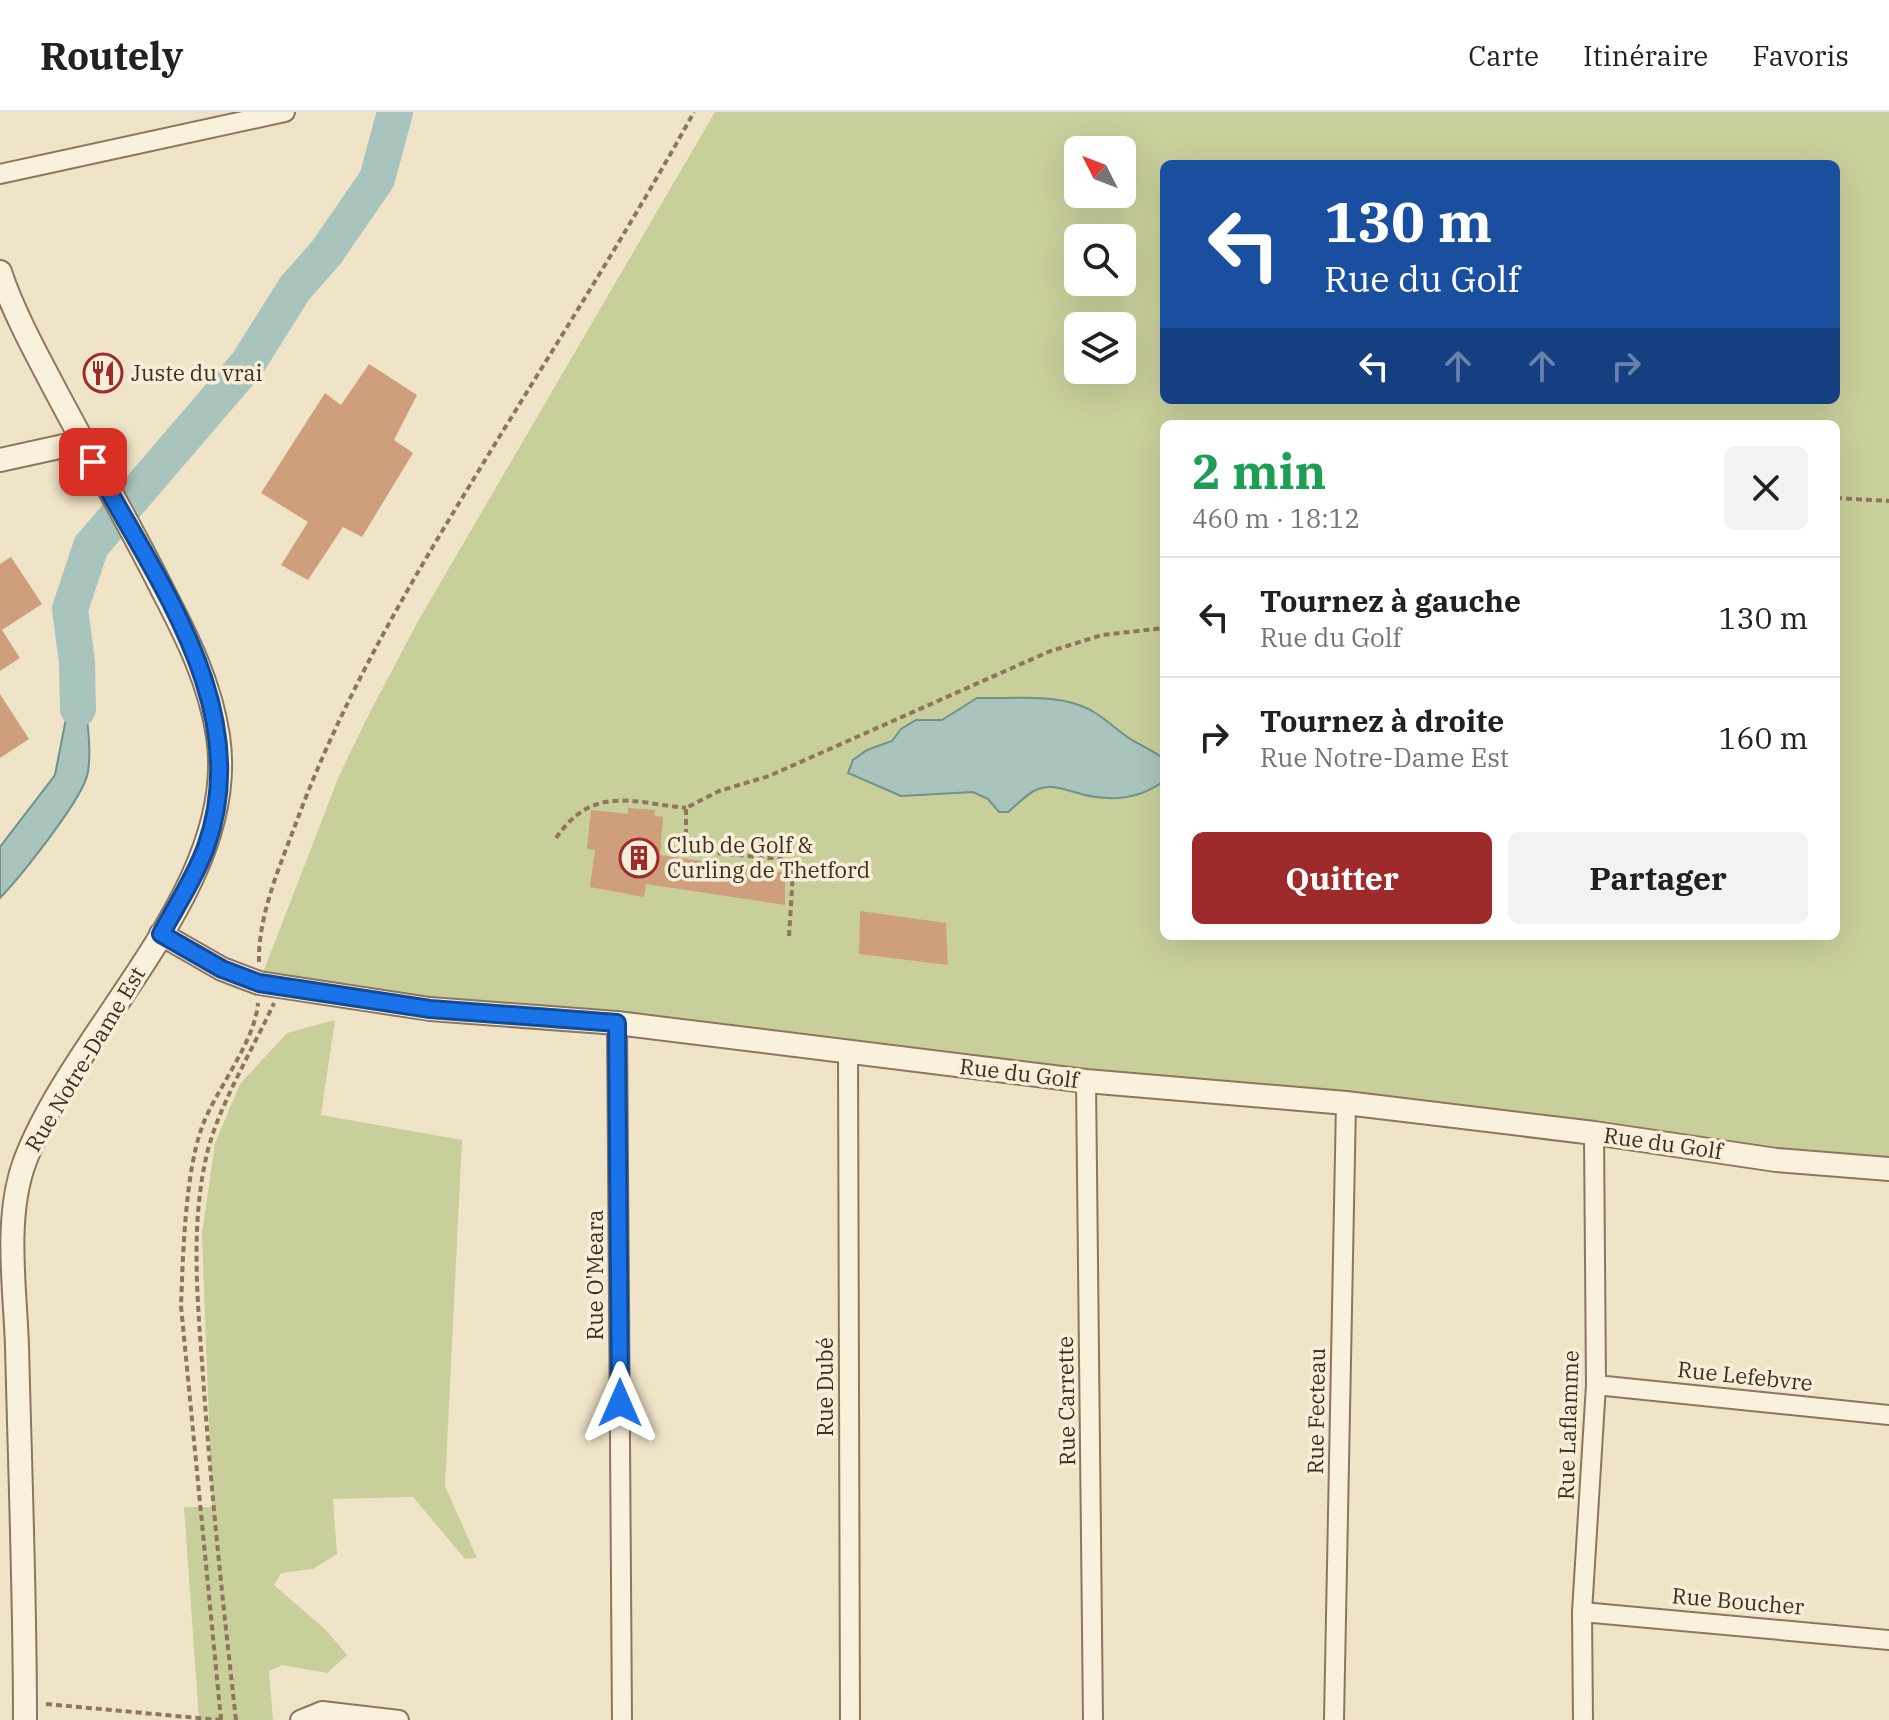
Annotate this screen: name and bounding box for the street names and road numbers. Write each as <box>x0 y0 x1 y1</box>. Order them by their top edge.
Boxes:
street label: Rue Notre-Dame Est <box>18 961 151 1156</box>
street label: Rue du Golf <box>958 1051 1082 1094</box>
street label: Rue du Golf <box>1602 1120 1726 1165</box>
street label: Rue O'Meara <box>580 1210 609 1341</box>
street label: Rue Carrette <box>1050 1336 1081 1466</box>
street label: Rue Dubé <box>810 1337 839 1437</box>
street label: Rue Fecteau <box>1300 1347 1331 1475</box>
street label: Rue Laflamme <box>1550 1350 1585 1500</box>
street label: Rue Lefebvre <box>1676 1354 1814 1397</box>
street label: Rue Boucher <box>1671 1580 1806 1621</box>

